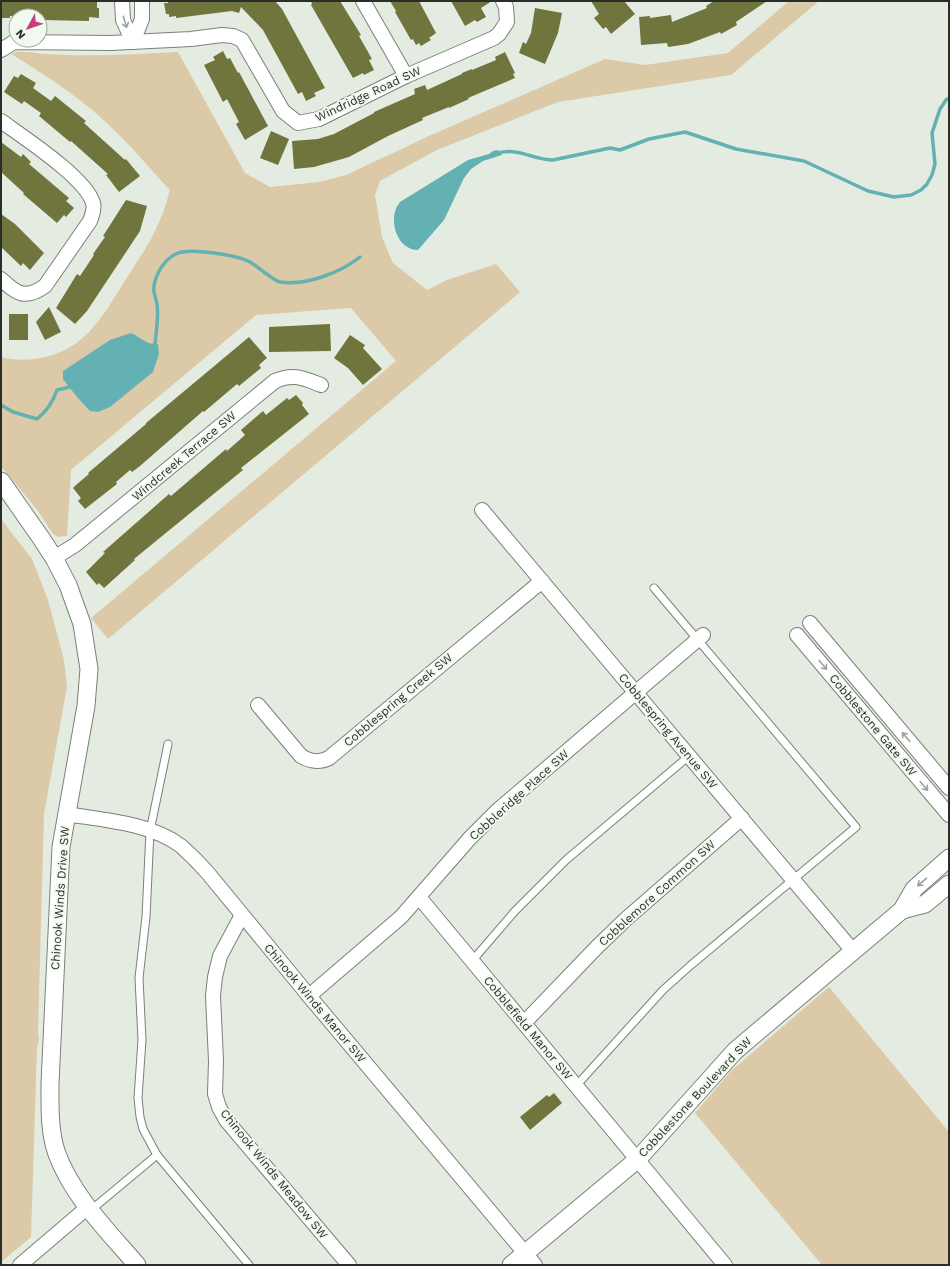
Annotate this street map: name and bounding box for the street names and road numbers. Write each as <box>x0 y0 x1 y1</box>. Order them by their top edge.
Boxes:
street label: Windridge Road SW <box>313 63 424 125</box>
street label: Windcreek Terrace SW <box>129 408 239 504</box>
street label: Cobblespring Creek SW <box>341 650 456 750</box>
street label: Cobblespring Avenue SW <box>616 671 721 792</box>
street label: Cobblestone Gate SW <box>826 671 920 779</box>
street label: Cobbleridge Place SW <box>466 746 572 843</box>
street label: Chinook Winds Drive SW <box>48 825 72 970</box>
street label: Cobblemore Common SW <box>596 837 718 949</box>
street label: Chinook Winds Manor SW <box>261 941 369 1066</box>
street label: Cobblefield Manor SW <box>481 973 576 1083</box>
street label: Cobblestone Boulevard SW <box>636 1034 755 1160</box>
street label: Chinook Winds Meadow SW <box>217 1106 331 1242</box>

